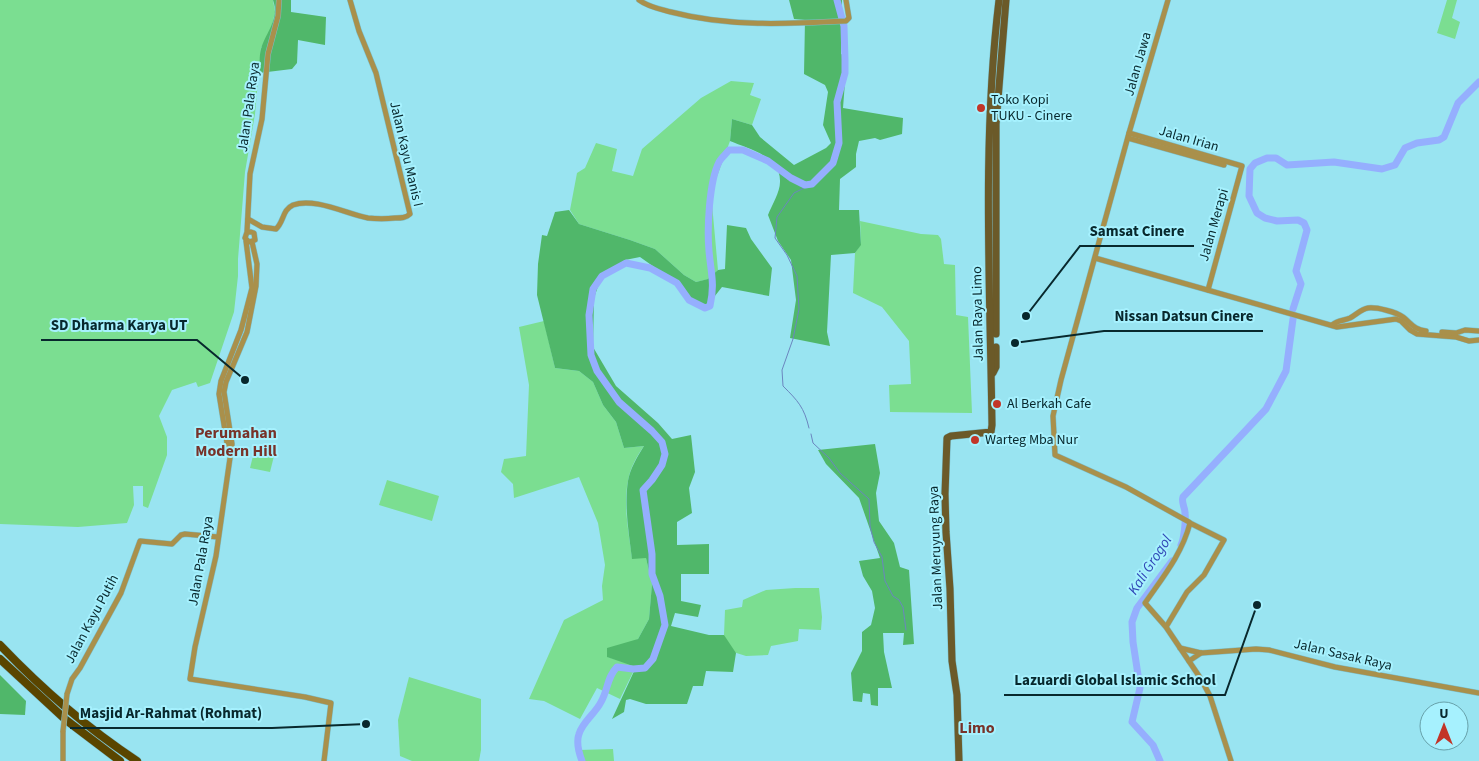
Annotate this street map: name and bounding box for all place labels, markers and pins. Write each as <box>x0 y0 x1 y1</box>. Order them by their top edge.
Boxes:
place label: Toko Kopi TUKU - Cinere <box>991 90 1072 126</box>
marker: Toko Kopi TUKU - Cinere <box>975 102 987 114</box>
callout: Samsat Cinere <box>1080 216 1194 246</box>
callout: Nissan Datsun Cinere <box>1104 301 1263 331</box>
callout: SD Dharma Karya UT <box>41 310 197 340</box>
place label: Al Berkah Cafe <box>1007 394 1091 414</box>
marker: Al Berkah Cafe <box>991 398 1003 410</box>
place label: Warteg Mba Nur <box>985 430 1078 450</box>
marker: Warteg Mba Nur <box>969 434 981 446</box>
callout: Lazuardi Global Islamic School <box>1004 665 1225 695</box>
callout: Masjid Ar-Rahmat (Rohmat) <box>70 698 272 728</box>

